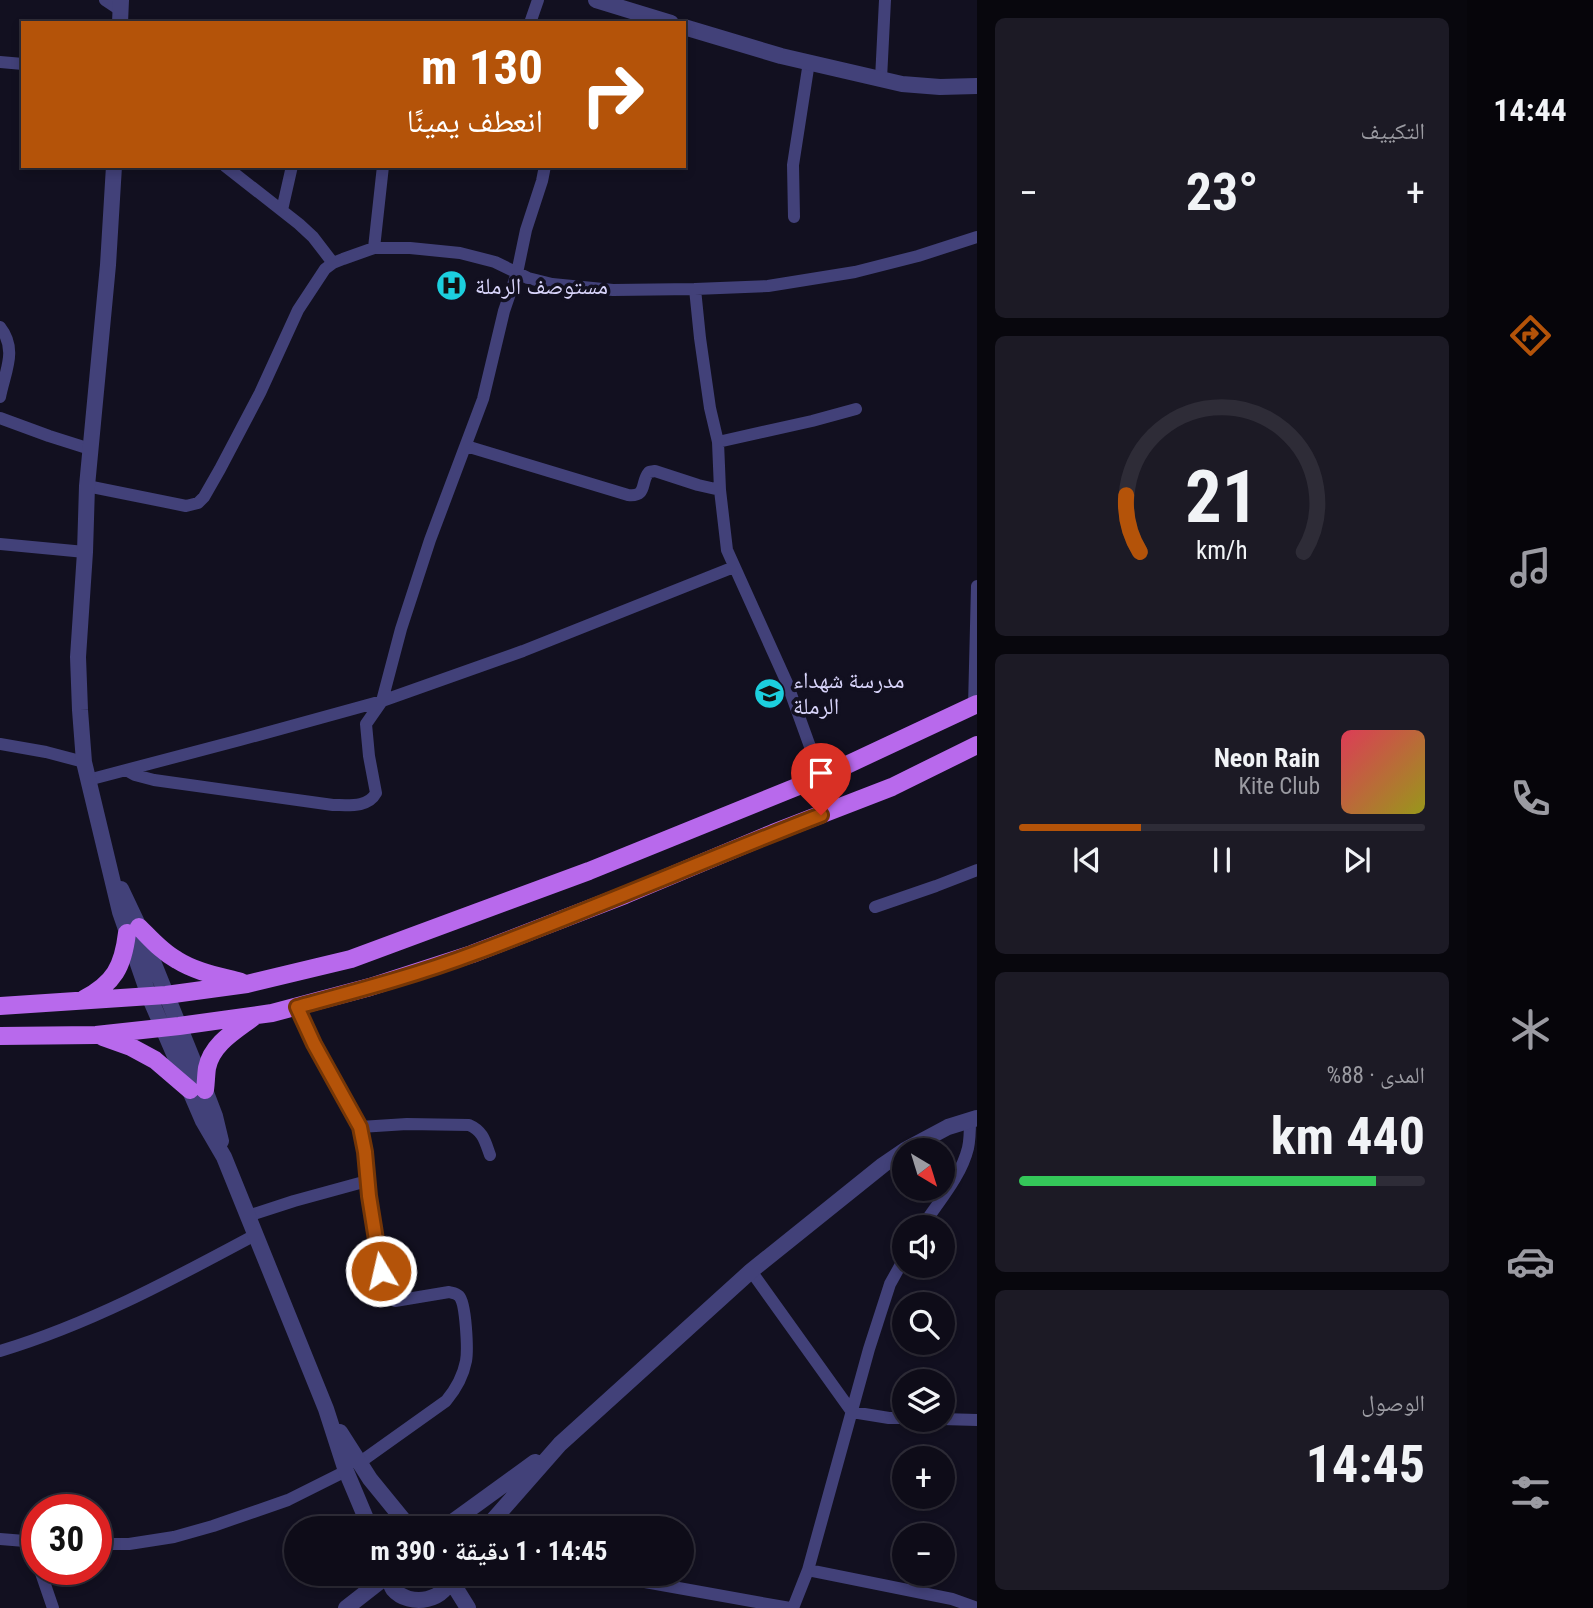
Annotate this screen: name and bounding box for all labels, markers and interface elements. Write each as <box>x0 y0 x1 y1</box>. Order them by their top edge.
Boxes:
text: 130 m <box>421 39 543 96</box>
icon: right <box>567 49 658 140</box>
text: 14:44 <box>1493 91 1567 129</box>
text: انعطف يمينًا <box>407 102 543 140</box>
text: التكييف <box>1360 118 1425 145</box>
text: 23° <box>1186 162 1258 223</box>
text: − <box>1019 171 1038 215</box>
text: + <box>1406 171 1425 215</box>
hospital icon: مستوصف الرملة <box>435 269 469 303</box>
place label: مستوصف الرملة <box>475 273 608 300</box>
icon: directions <box>1506 311 1555 360</box>
text: 21 <box>1185 454 1259 540</box>
text: km/h <box>1196 536 1248 565</box>
icon: music <box>1506 543 1555 592</box>
place label: مدرسة شهداء الرملة <box>793 667 904 720</box>
school or university icon: مدرسة شهداء الرملة <box>753 676 787 710</box>
pin <box>791 743 851 815</box>
text: Neon Rain <box>1214 743 1320 773</box>
icon: arrive <box>802 754 840 792</box>
text: Kite Club <box>1239 773 1320 800</box>
icon: phone <box>1506 774 1555 823</box>
icon: previous <box>1068 841 1106 879</box>
icon: pause <box>1203 841 1241 879</box>
icon: next <box>1338 841 1376 879</box>
icon: climate <box>1506 1005 1555 1054</box>
text: المدى · 88% <box>1327 1062 1425 1089</box>
text: 440 km <box>1271 1106 1425 1167</box>
north arrow <box>892 1138 956 1200</box>
map controls <box>892 1138 955 1586</box>
button: sound <box>892 1215 955 1278</box>
position arrow <box>344 1234 418 1308</box>
icon: car <box>1506 1237 1555 1286</box>
button: search <box>892 1292 955 1355</box>
button: layers <box>892 1369 955 1432</box>
text: الوصول <box>1361 1390 1425 1417</box>
text: 14:45 <box>1306 1434 1425 1495</box>
button: + <box>892 1446 955 1509</box>
icon: filters <box>1506 1468 1555 1517</box>
speed limit sign: 30 <box>21 1494 112 1585</box>
button: − <box>892 1523 955 1586</box>
text: 14:45 · 1 دقيقة · 390 m <box>371 1536 607 1566</box>

